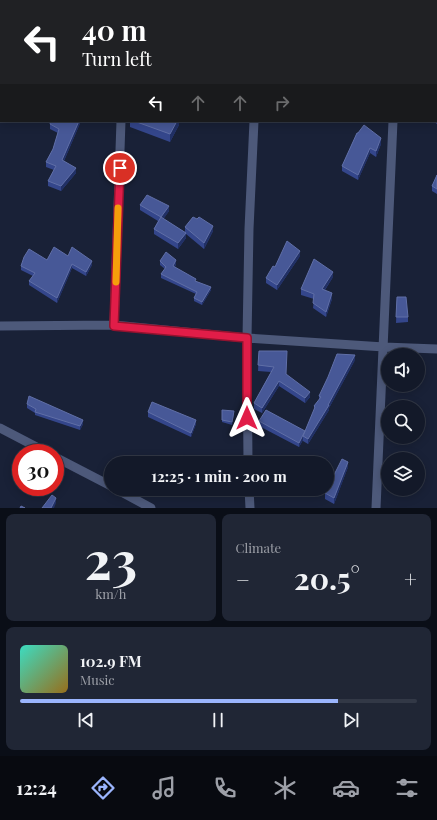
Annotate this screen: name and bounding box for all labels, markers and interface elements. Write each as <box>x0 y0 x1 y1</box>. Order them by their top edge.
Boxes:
text: 40 m <box>82 11 147 48</box>
icon: left <box>16 16 68 68</box>
text: Turn left <box>82 47 152 71</box>
icon: left <box>145 92 167 114</box>
icon: ahead <box>187 92 209 114</box>
icon: ahead <box>229 92 251 114</box>
icon: right <box>271 92 293 114</box>
pin <box>103 151 137 185</box>
icon: arrive <box>109 157 131 179</box>
map controls <box>381 348 425 496</box>
button: sound <box>381 348 425 392</box>
position arrow <box>226 397 268 439</box>
button: search <box>381 400 425 444</box>
speed limit sign: 30 <box>12 444 64 496</box>
button: layers <box>381 452 425 496</box>
text: 12:25 · 1 min · 200 m <box>151 466 287 486</box>
text: 23 <box>84 524 137 593</box>
text: Climate <box>236 539 281 556</box>
text: 20.5° <box>294 558 360 598</box>
text: − <box>236 564 250 594</box>
text: + <box>404 564 417 594</box>
text: km/h <box>95 585 126 602</box>
text: 102.9 FM <box>80 651 142 671</box>
text: Music <box>80 671 115 688</box>
icon: previous <box>75 709 97 731</box>
icon: pause <box>207 709 229 731</box>
icon: next <box>340 709 362 731</box>
icon: directions <box>89 774 117 802</box>
icon: music <box>150 774 178 802</box>
icon: phone <box>211 774 239 802</box>
icon: climate <box>271 774 299 802</box>
icon: car <box>332 774 360 802</box>
icon: filters <box>393 774 421 802</box>
text: 12:24 <box>16 776 57 800</box>

